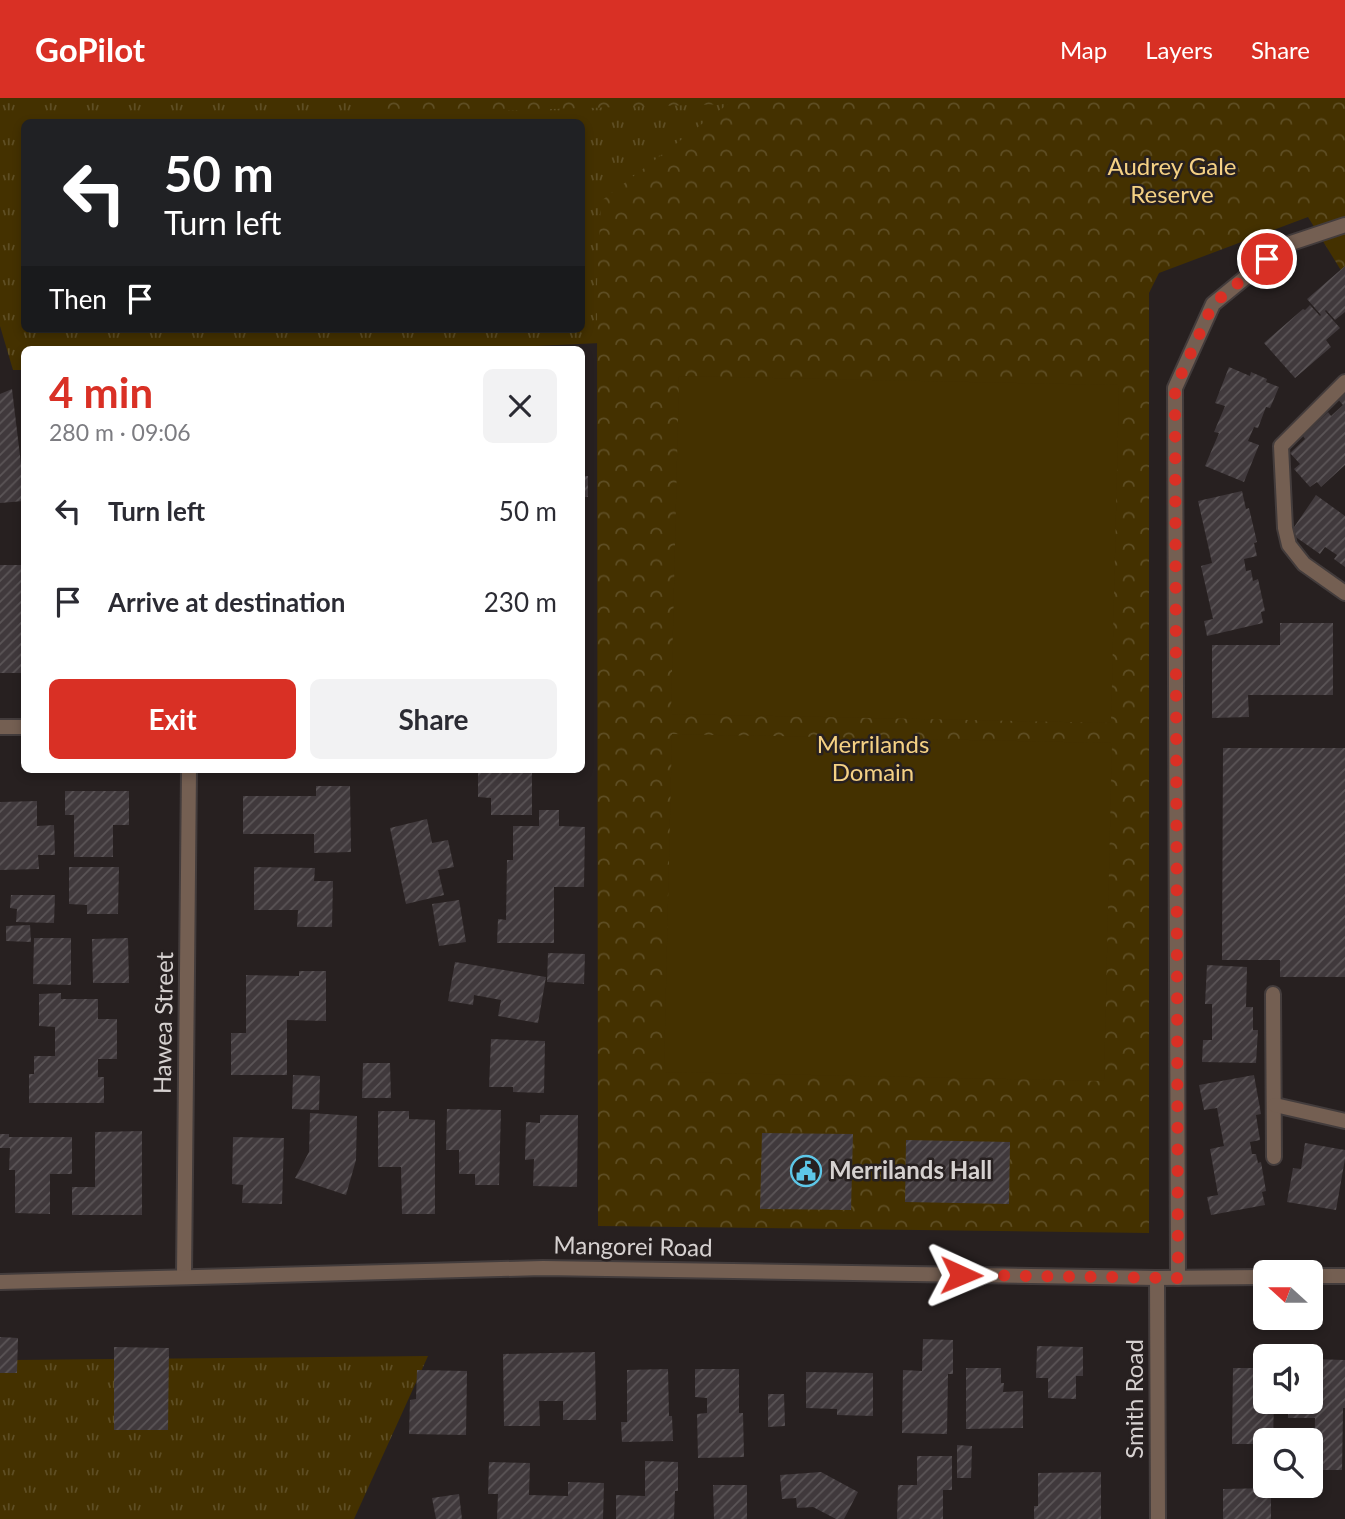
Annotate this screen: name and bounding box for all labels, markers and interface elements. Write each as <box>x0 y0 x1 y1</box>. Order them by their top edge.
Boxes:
text: GoPilot <box>35 29 145 69</box>
text: Map <box>1060 35 1107 64</box>
text: Layers <box>1145 35 1213 64</box>
text: Share <box>1251 35 1310 64</box>
text: 50 m <box>164 144 274 202</box>
icon: left <box>49 147 140 238</box>
park label: Audrey Gale Reserve <box>1107 151 1237 208</box>
text: Turn left <box>164 203 281 242</box>
pin <box>1237 229 1297 289</box>
icon: arrive <box>1248 240 1286 278</box>
icon: arrive <box>121 280 159 318</box>
text: Then <box>49 283 107 315</box>
text: 4 min <box>49 367 153 417</box>
button: close <box>483 369 557 443</box>
text: 280 m · 09:06 <box>49 418 191 446</box>
icon: left <box>49 492 87 530</box>
text: Turn left <box>108 495 205 527</box>
text: 50 m <box>499 495 557 527</box>
icon: arrive <box>49 583 87 621</box>
text: Arrive at destination <box>108 586 345 618</box>
text: 230 m <box>484 586 557 618</box>
button: Exit <box>49 679 296 759</box>
button: Share <box>310 679 557 759</box>
park label: Merrilands Domain <box>817 729 929 786</box>
street label: Hawea Street <box>147 951 178 1094</box>
public building icon: Merrilands Hall <box>789 1154 823 1188</box>
place label: Merrilands Hall <box>829 1155 992 1184</box>
street label: Mangorei Road <box>553 1230 713 1261</box>
position arrow <box>924 1238 998 1312</box>
north arrow <box>1253 1260 1323 1330</box>
map controls <box>1253 1260 1323 1498</box>
street label: Smith Road <box>1119 1339 1148 1459</box>
button: sound <box>1253 1344 1323 1414</box>
button: search <box>1253 1428 1323 1498</box>

